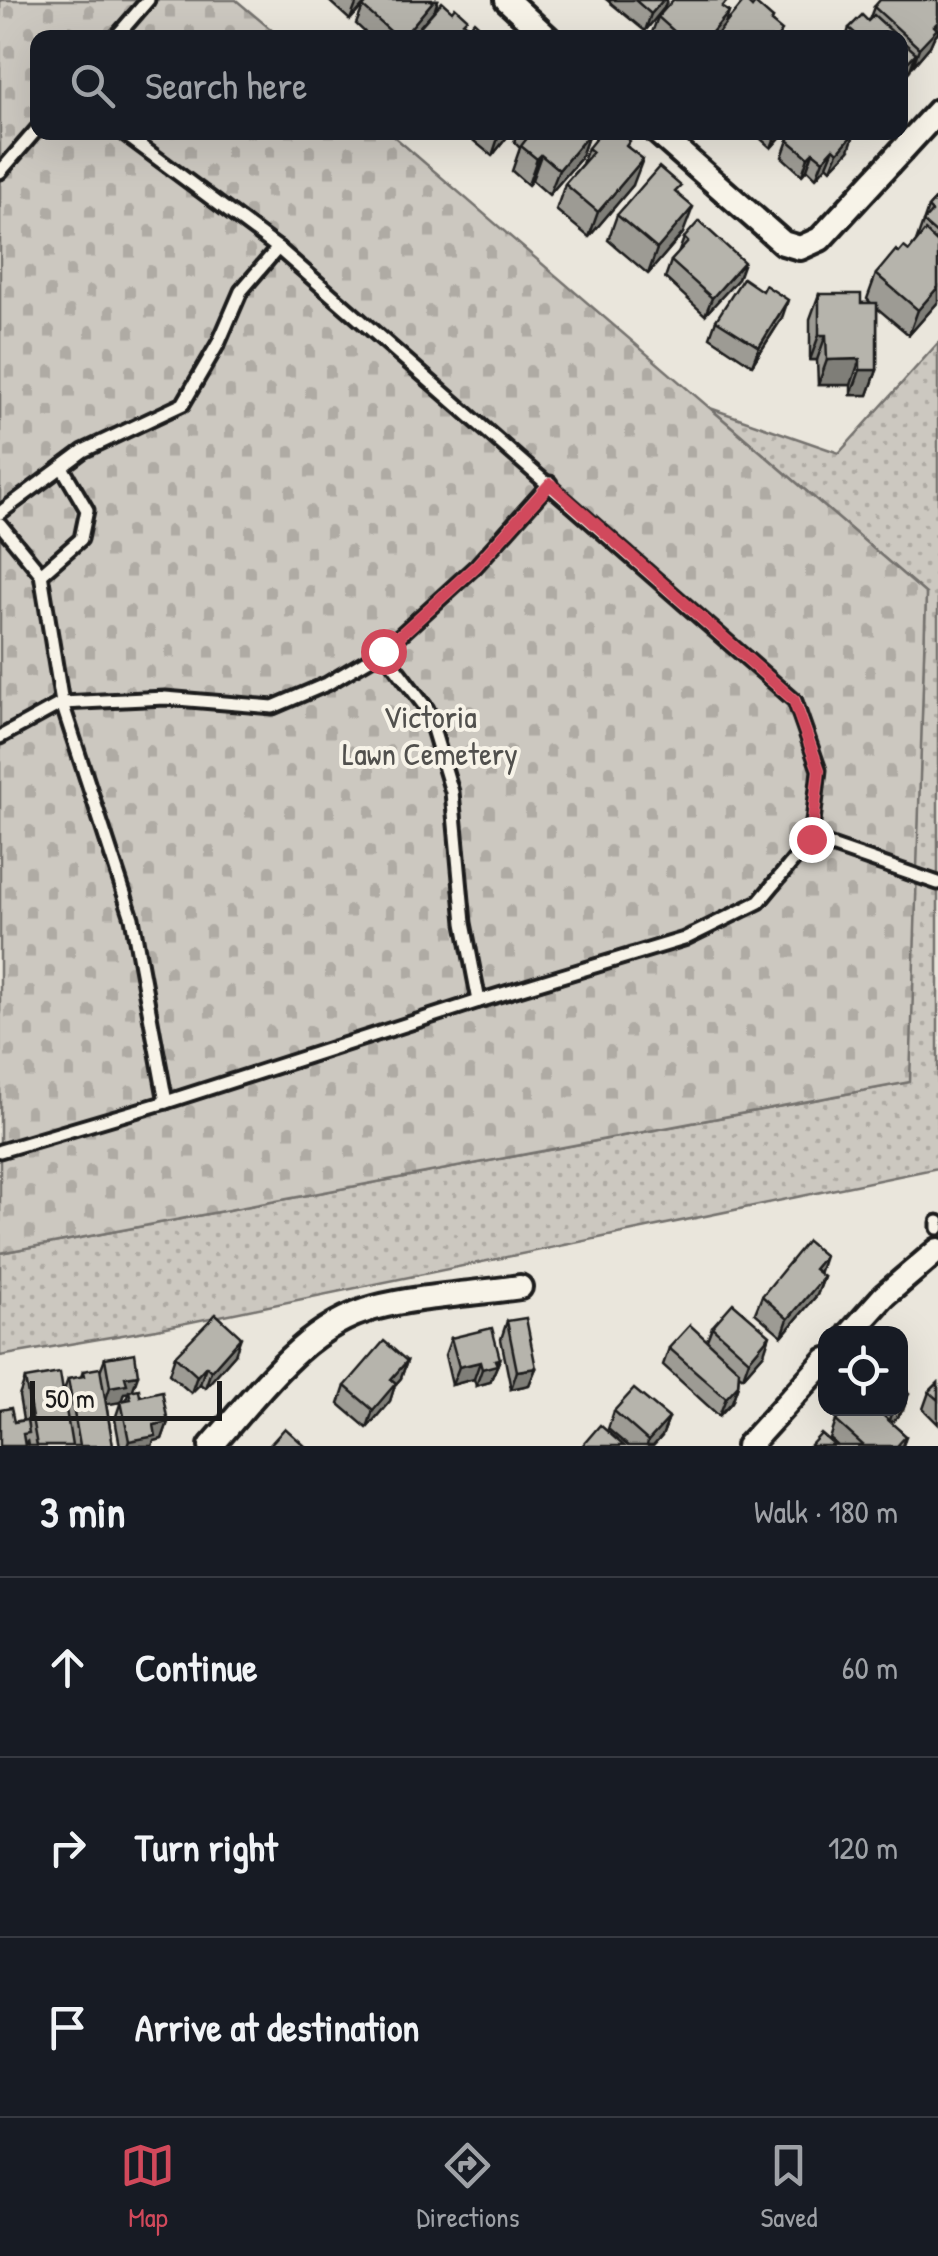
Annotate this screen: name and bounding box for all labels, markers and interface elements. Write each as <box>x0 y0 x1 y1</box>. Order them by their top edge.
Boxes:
search box <box>30 30 908 140</box>
icon: search <box>65 58 120 113</box>
text: Search here <box>145 59 307 111</box>
route start <box>361 629 407 675</box>
park label: Victoria Lawn Cemetery <box>342 695 518 775</box>
route end <box>789 817 835 863</box>
map controls <box>818 1326 908 1416</box>
button: locate <box>818 1326 908 1416</box>
scale bar <box>30 1376 222 1420</box>
text: 50 m <box>45 1379 95 1417</box>
text: 3 min <box>40 1483 125 1540</box>
text: Walk · 180 m <box>754 1490 898 1533</box>
icon: ahead <box>40 1640 95 1695</box>
text: Continue <box>135 1641 257 1693</box>
text: 60 m <box>842 1646 898 1689</box>
icon: right <box>40 1820 95 1875</box>
text: Turn right <box>135 1821 278 1873</box>
text: 120 m <box>828 1826 898 1869</box>
icon: arrive <box>40 2000 95 2055</box>
text: Arrive at destination <box>135 2001 419 2053</box>
tab: Map <box>120 2138 175 2236</box>
tab: Directions <box>416 2138 519 2236</box>
tab: Saved <box>760 2138 818 2236</box>

